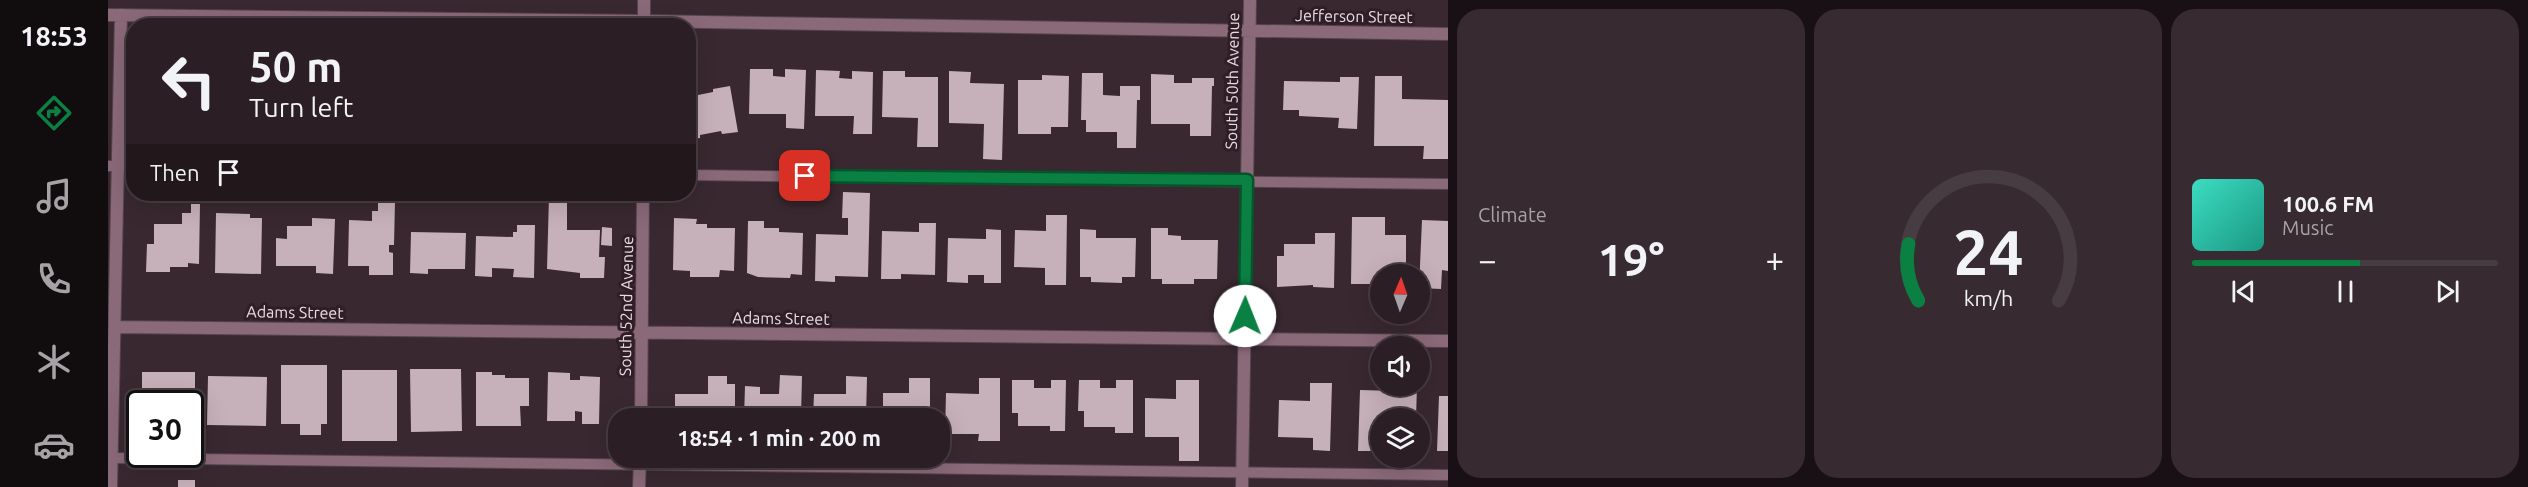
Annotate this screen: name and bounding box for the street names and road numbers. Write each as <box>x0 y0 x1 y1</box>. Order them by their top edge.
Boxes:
street label: Jefferson Street <box>1295 6 1414 26</box>
street label: South 50th Avenue <box>1222 12 1242 150</box>
street label: South 52nd Avenue <box>616 236 636 376</box>
street label: Adams Street <box>246 302 344 322</box>
street label: Adams Street <box>732 308 830 328</box>

